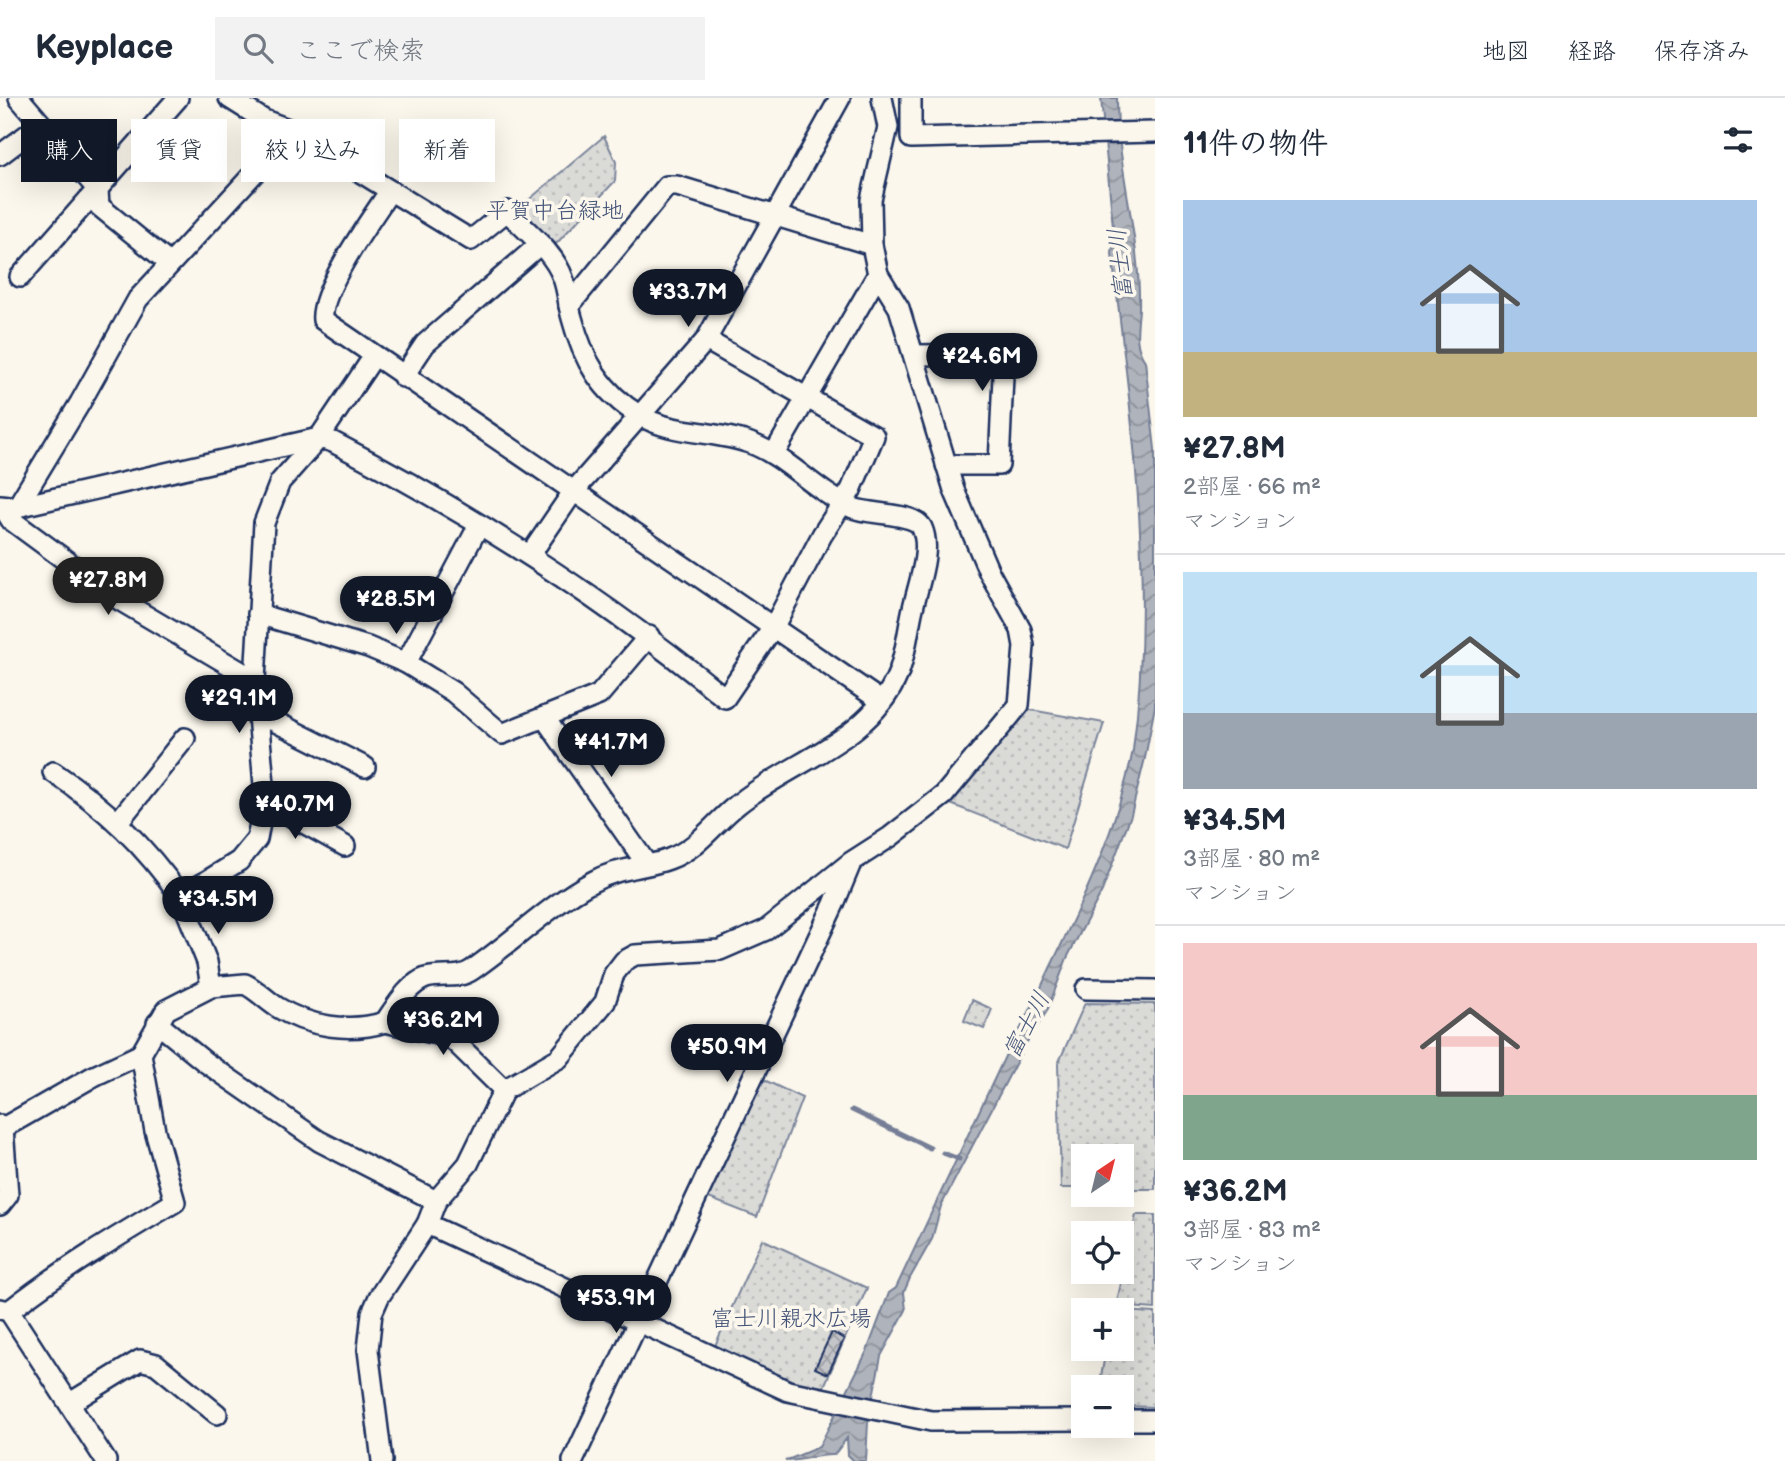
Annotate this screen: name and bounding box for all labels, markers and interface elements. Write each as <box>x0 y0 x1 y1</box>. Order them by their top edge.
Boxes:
search box <box>215 17 705 80</box>
text: Keyplace <box>35 28 173 68</box>
icon: search <box>239 29 277 67</box>
text: ここで検索 <box>295 36 425 67</box>
text: 地図 <box>1482 37 1530 66</box>
text: 経路 <box>1568 37 1616 66</box>
text: 保存済み <box>1654 37 1750 66</box>
chip: 購入 <box>21 119 117 182</box>
chip: 賃貸 <box>131 119 227 182</box>
chip: 絞り込み <box>241 119 385 182</box>
chip: 新着 <box>399 119 495 182</box>
icon: filters <box>1719 121 1757 159</box>
text: 11件の物件 <box>1183 126 1328 162</box>
park label: 平賀中台緑地 <box>486 197 624 225</box>
water label: 富士川 <box>1102 227 1139 301</box>
icon: home <box>1407 246 1533 372</box>
pin: ¥33.7M <box>631 270 745 329</box>
text: ¥33.7M <box>649 278 727 306</box>
pin: ¥24.6M <box>925 334 1039 393</box>
text: ¥24.6M <box>942 342 1022 370</box>
text: ¥27.8M <box>1183 431 1286 467</box>
text: 2部屋 · 66 m² <box>1183 473 1321 501</box>
text: マンション <box>1183 507 1297 535</box>
pin: ¥27.8M <box>51 558 165 617</box>
text: ¥27.8M <box>69 566 147 594</box>
pin: ¥28.5M <box>339 576 453 636</box>
text: ¥28.5M <box>356 585 436 613</box>
icon: home <box>1407 618 1533 744</box>
pin: ¥29.1M <box>182 676 296 735</box>
text: ¥29.1M <box>201 684 277 712</box>
pin: ¥41.7M <box>554 720 668 779</box>
text: ¥41.7M <box>574 728 648 756</box>
pin: ¥40.7M <box>238 782 352 841</box>
text: ¥40.7M <box>255 790 335 818</box>
text: ¥34.5M <box>1183 803 1286 839</box>
text: 3部屋 · 80 m² <box>1183 845 1320 873</box>
pin: ¥34.5M <box>161 876 275 936</box>
text: マンション <box>1183 879 1297 907</box>
text: ¥34.5M <box>178 885 258 913</box>
water label: 富士川 <box>997 987 1056 1064</box>
icon: home <box>1407 989 1533 1115</box>
pin: ¥36.2M <box>386 998 500 1057</box>
text: ¥36.2M <box>403 1006 483 1034</box>
pin: ¥50.9M <box>670 1024 784 1084</box>
text: ¥50.9M <box>687 1033 767 1061</box>
north arrow <box>1071 1144 1134 1208</box>
map controls <box>1071 1144 1134 1438</box>
text: ¥36.2M <box>1183 1174 1288 1210</box>
text: 3部屋 · 83 m² <box>1183 1216 1321 1244</box>
button: locate <box>1071 1221 1134 1284</box>
text: マンション <box>1183 1250 1297 1278</box>
pin: ¥53.9M <box>559 1276 673 1335</box>
text: ¥53.9M <box>576 1284 656 1312</box>
button: + <box>1071 1298 1134 1361</box>
park label: 富士川親水広場 <box>711 1305 872 1333</box>
button: − <box>1071 1375 1134 1438</box>

